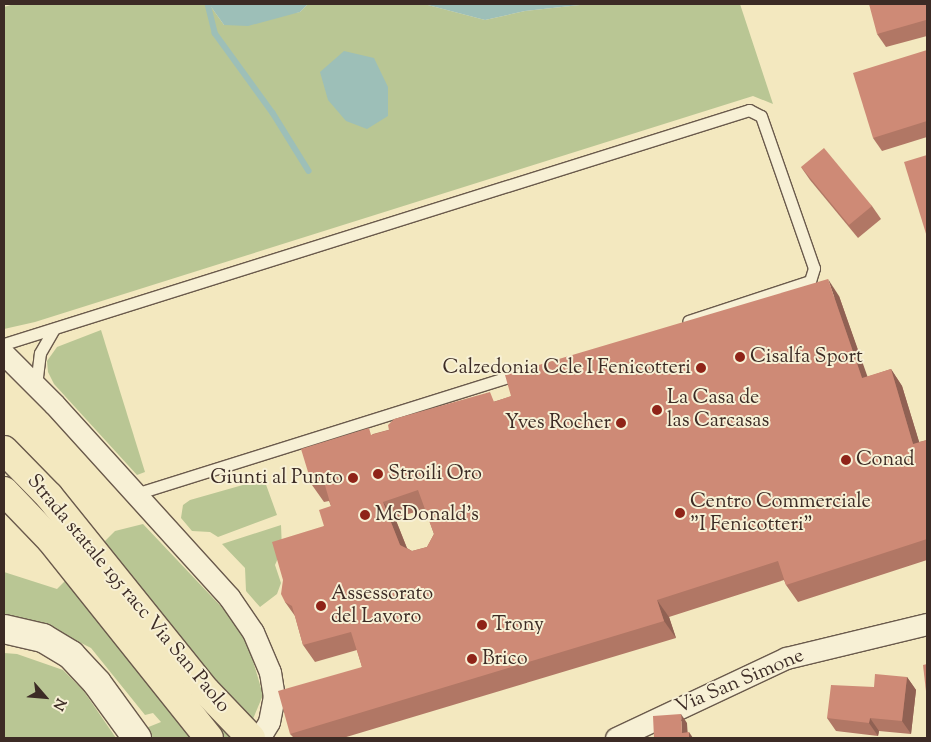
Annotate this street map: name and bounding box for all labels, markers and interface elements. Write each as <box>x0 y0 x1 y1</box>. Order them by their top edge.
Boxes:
place label: Cisalfa Sport <box>750 345 863 369</box>
marker: Cisalfa Sport <box>734 351 746 363</box>
place label: Calzedonia Ccle I Fenicotteri <box>443 356 691 380</box>
marker: Calzedonia Ccle I Fenicotteri <box>695 362 707 374</box>
place label: La Casa de las Carcasas <box>667 386 769 433</box>
marker: La Casa de las Carcasas <box>651 404 663 416</box>
place label: Yves Rocher <box>505 411 611 435</box>
marker: Yves Rocher <box>615 417 627 429</box>
place label: Conad <box>856 448 915 472</box>
marker: Conad <box>840 454 852 466</box>
place label: Stroili Oro <box>388 462 482 486</box>
place label: Giunti al Punto <box>210 466 343 490</box>
marker: Stroili Oro <box>372 468 384 480</box>
street label: Strada statale 195 racc Via San Paolo <box>21 470 235 718</box>
marker: Giunti al Punto <box>347 472 359 484</box>
place label: Centro Commerciale "I Fenicotteri" <box>690 490 871 537</box>
place label: McDonald's <box>375 503 479 527</box>
marker: Centro Commerciale "I Fenicotteri" <box>674 507 686 519</box>
marker: McDonald's <box>359 509 371 521</box>
place label: Assessorato del Lavoro <box>331 582 433 629</box>
marker: Assessorato del Lavoro <box>315 600 327 612</box>
place label: Trony <box>492 613 544 637</box>
marker: Trony <box>476 619 488 631</box>
street label: Via San Simone <box>672 644 808 720</box>
place label: Brico <box>482 647 528 671</box>
marker: Brico <box>466 653 478 665</box>
north arrow <box>20 672 70 722</box>
text: N <box>47 694 70 713</box>

